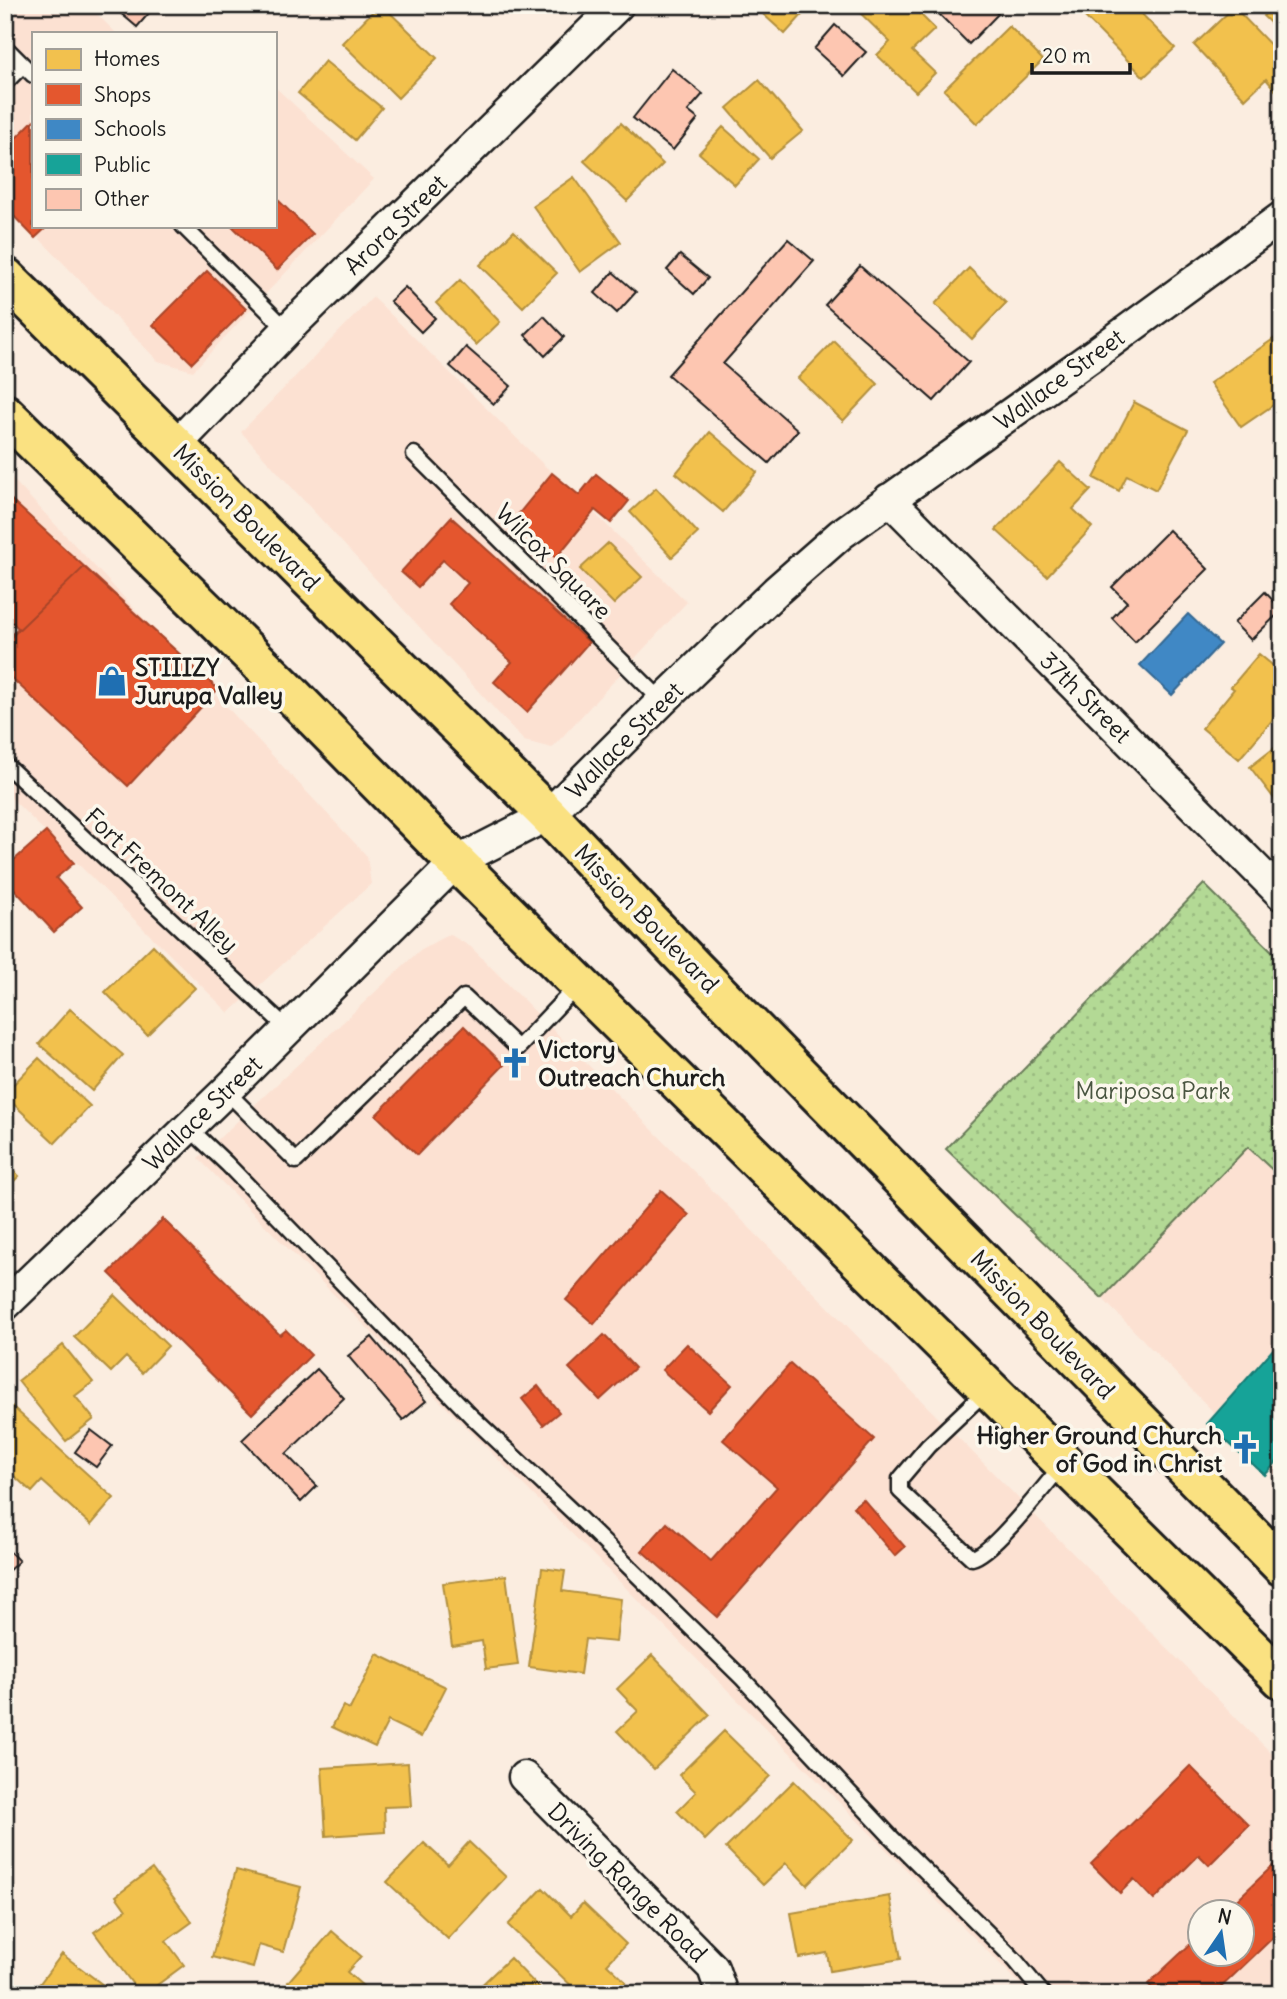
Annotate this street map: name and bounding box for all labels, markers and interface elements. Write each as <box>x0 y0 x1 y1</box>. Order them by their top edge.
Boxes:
legend <box>32 32 276 228</box>
scale bar <box>1032 32 1130 76</box>
text: 20 m <box>1042 42 1091 69</box>
text: Homes <box>94 45 160 72</box>
text: Shops <box>94 81 151 108</box>
text: Schools <box>94 115 166 142</box>
text: Public <box>94 151 151 178</box>
street label: Arora Street <box>337 168 453 280</box>
text: Other <box>94 185 150 212</box>
street label: Wallace Street <box>988 322 1130 436</box>
street label: Mission Boulevard <box>167 437 327 597</box>
street label: Wilcox Square <box>490 497 618 625</box>
street label: 37th Street <box>1034 645 1138 749</box>
place label: STIIIZY Jurupa Valley <box>135 652 283 710</box>
shop icon: STIIIZY Jurupa Valley <box>95 664 129 698</box>
street label: Wallace Street <box>559 675 689 805</box>
street label: Fort Fremont Alley <box>79 801 245 959</box>
street label: Mission Boulevard <box>568 837 726 999</box>
place label: Victory Outreach Church <box>538 1034 725 1092</box>
church icon: Victory Outreach Church <box>498 1046 532 1080</box>
street label: Wallace Street <box>136 1049 268 1177</box>
park label: Mariposa Park <box>1075 1075 1231 1105</box>
street label: Mission Boulevard <box>964 1243 1122 1405</box>
place label: Higher Ground Church of God in Christ <box>976 1420 1223 1478</box>
church icon: Higher Ground Church of God in Christ <box>1228 1432 1262 1466</box>
street label: Driving Range Road <box>542 1796 714 1968</box>
north arrow <box>1186 1898 1256 1968</box>
text: N <box>1216 1903 1234 1930</box>

